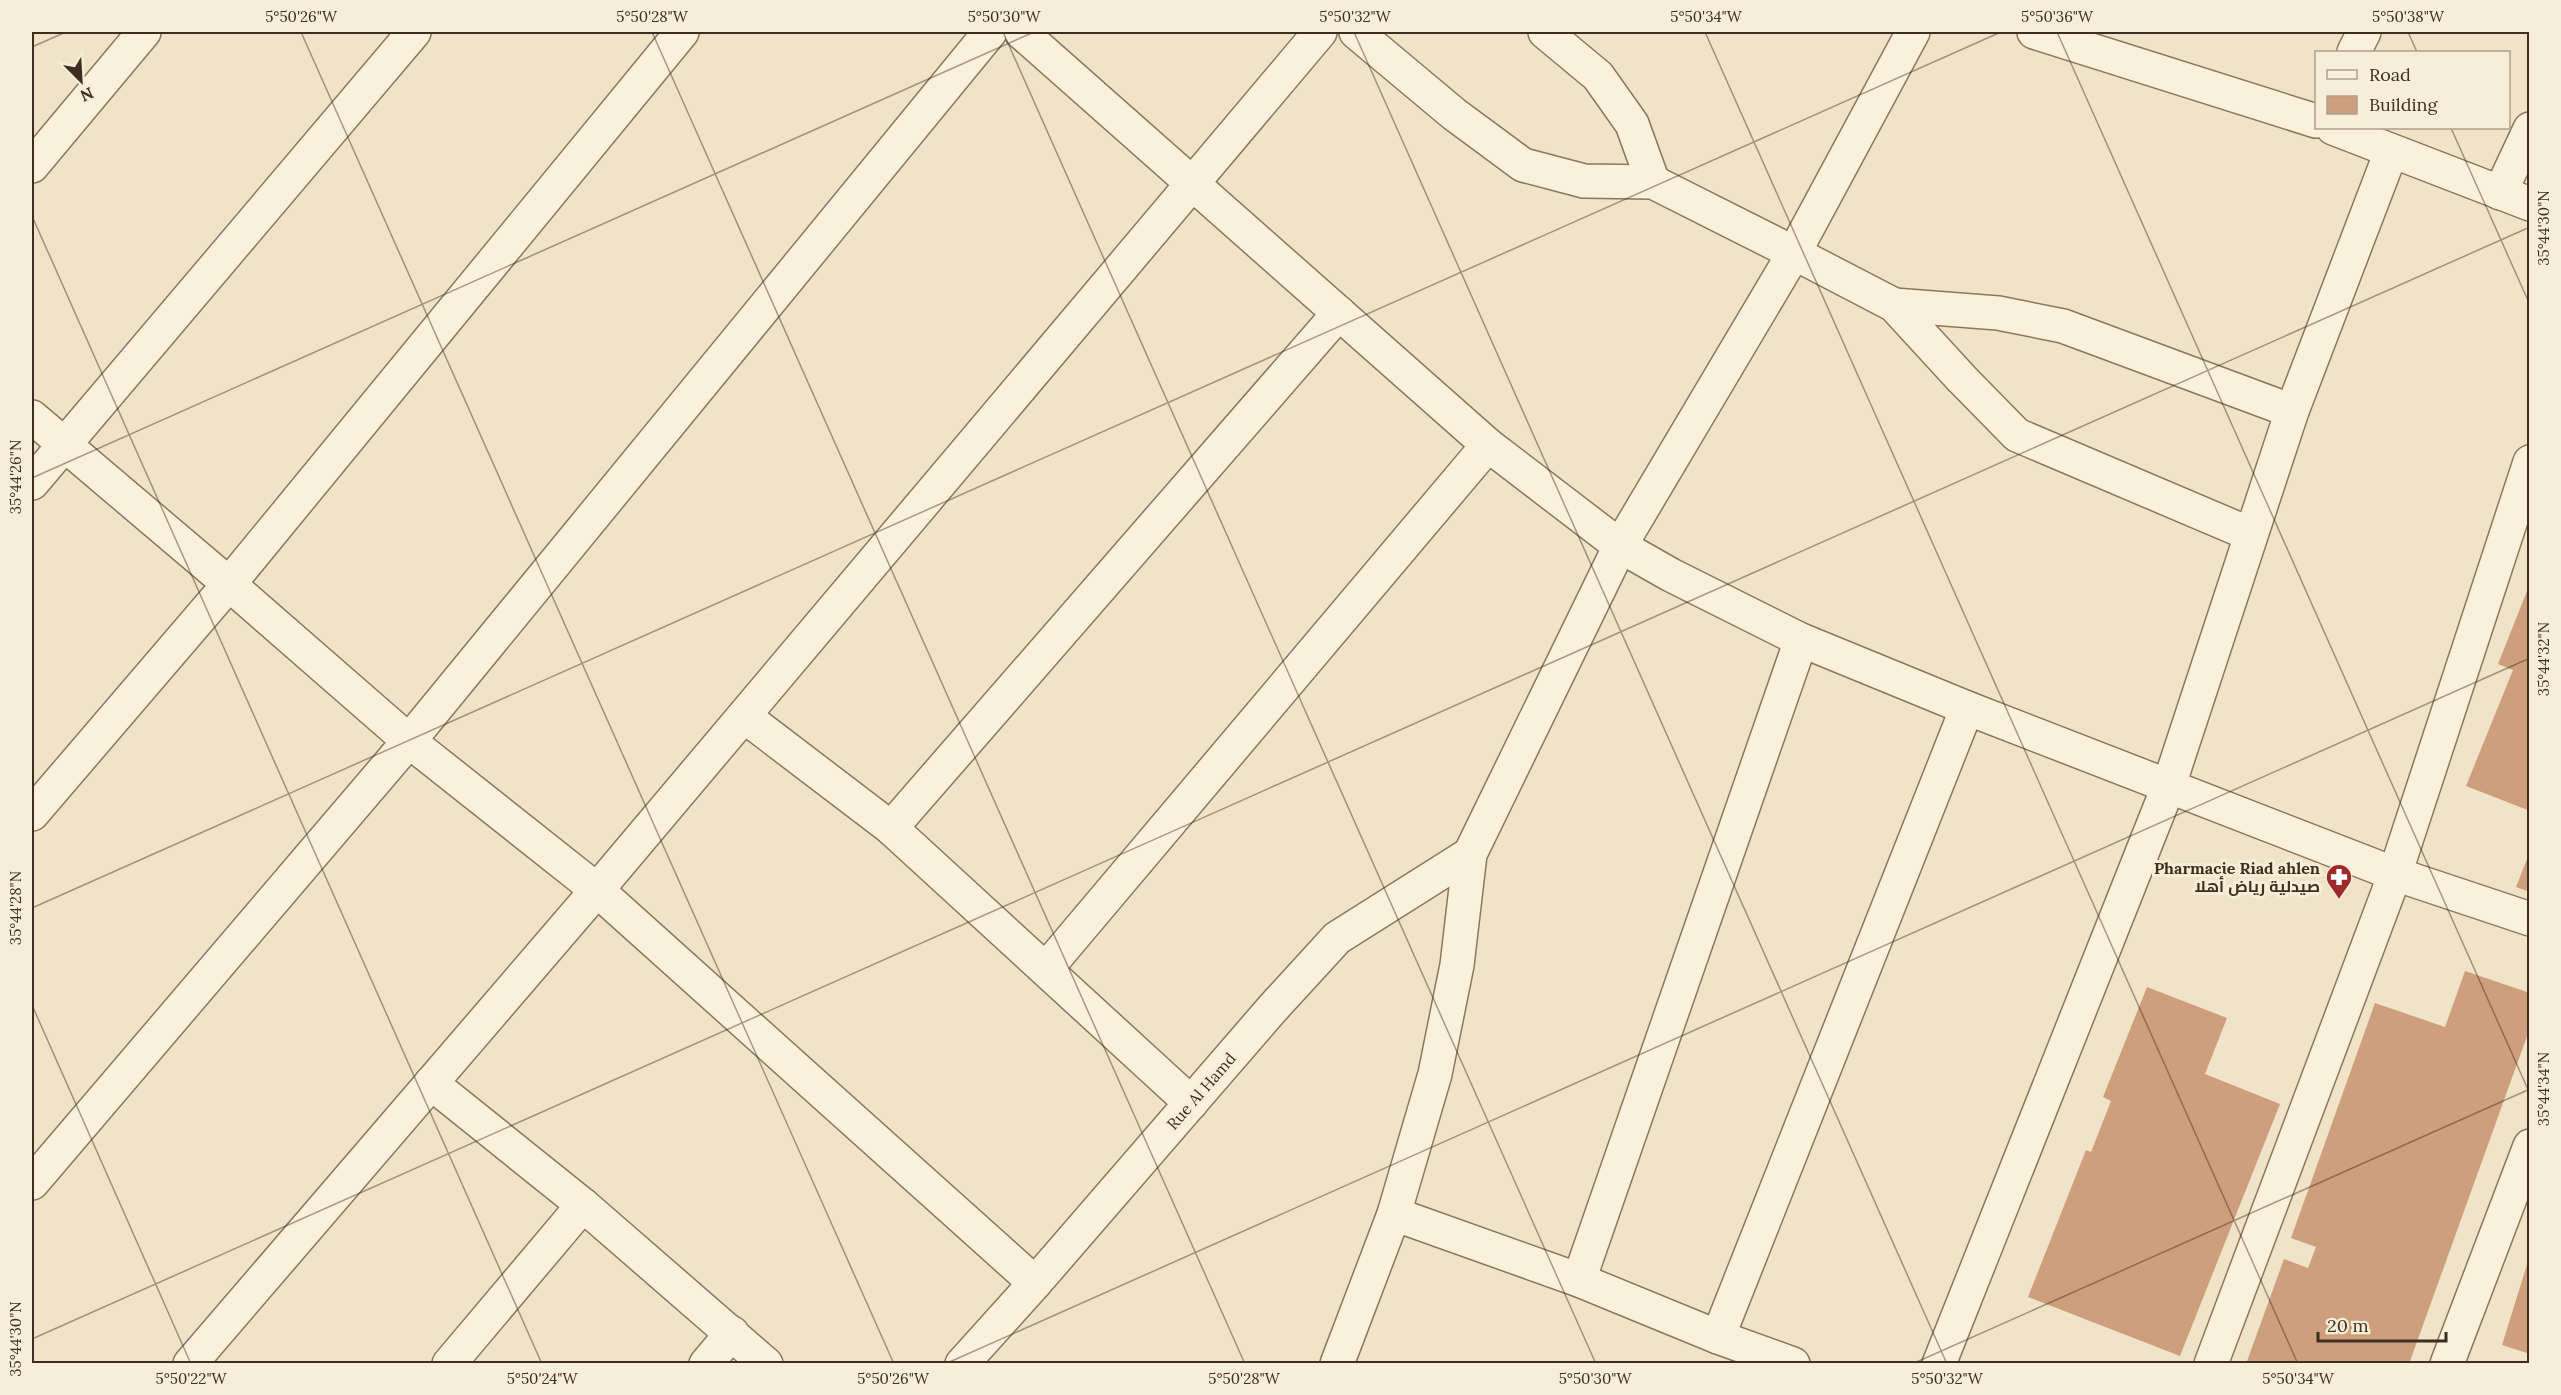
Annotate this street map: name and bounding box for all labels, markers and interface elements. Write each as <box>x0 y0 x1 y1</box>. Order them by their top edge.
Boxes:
text: 5°50'26"W <box>265 7 338 26</box>
text: 5°50'28"W <box>616 7 689 26</box>
text: 5°50'30"W <box>968 7 1041 26</box>
text: 5°50'32"W <box>1319 7 1392 26</box>
text: 5°50'34"W <box>1670 7 1743 26</box>
text: 5°50'36"W <box>2021 7 2094 26</box>
text: 5°50'38"W <box>2372 7 2445 26</box>
north arrow <box>51 51 111 111</box>
legend <box>2315 51 2510 129</box>
text: Road <box>2369 63 2411 86</box>
text: N <box>77 83 97 106</box>
text: Building <box>2369 93 2439 116</box>
text: 35°44'30"N <box>2534 190 2553 266</box>
text: 35°44'26"N <box>6 440 25 514</box>
text: 35°44'32"N <box>2534 622 2553 696</box>
place label: Pharmacie Riad ahlen صيدلية رياض أهلا <box>2154 858 2320 896</box>
pharmacy icon: Pharmacie Riad ahlen صيدلية رياض أهلا <box>2324 862 2354 900</box>
text: 35°44'28"N <box>6 871 25 945</box>
street label: Rue Al Hamd <box>1162 1048 1240 1134</box>
text: 35°44'34"N <box>2534 1052 2553 1126</box>
text: 35°44'30"N <box>6 1301 25 1377</box>
scale bar <box>2318 1305 2446 1343</box>
text: 20 m <box>2327 1314 2369 1337</box>
text: 5°50'22"W <box>155 1369 228 1388</box>
text: 5°50'24"W <box>507 1369 578 1388</box>
text: 5°50'26"W <box>857 1369 930 1388</box>
text: 5°50'28"W <box>1208 1369 1281 1388</box>
text: 5°50'30"W <box>1559 1369 1632 1388</box>
text: 5°50'32"W <box>1911 1369 1984 1388</box>
text: 5°50'34"W <box>2262 1369 2335 1388</box>

